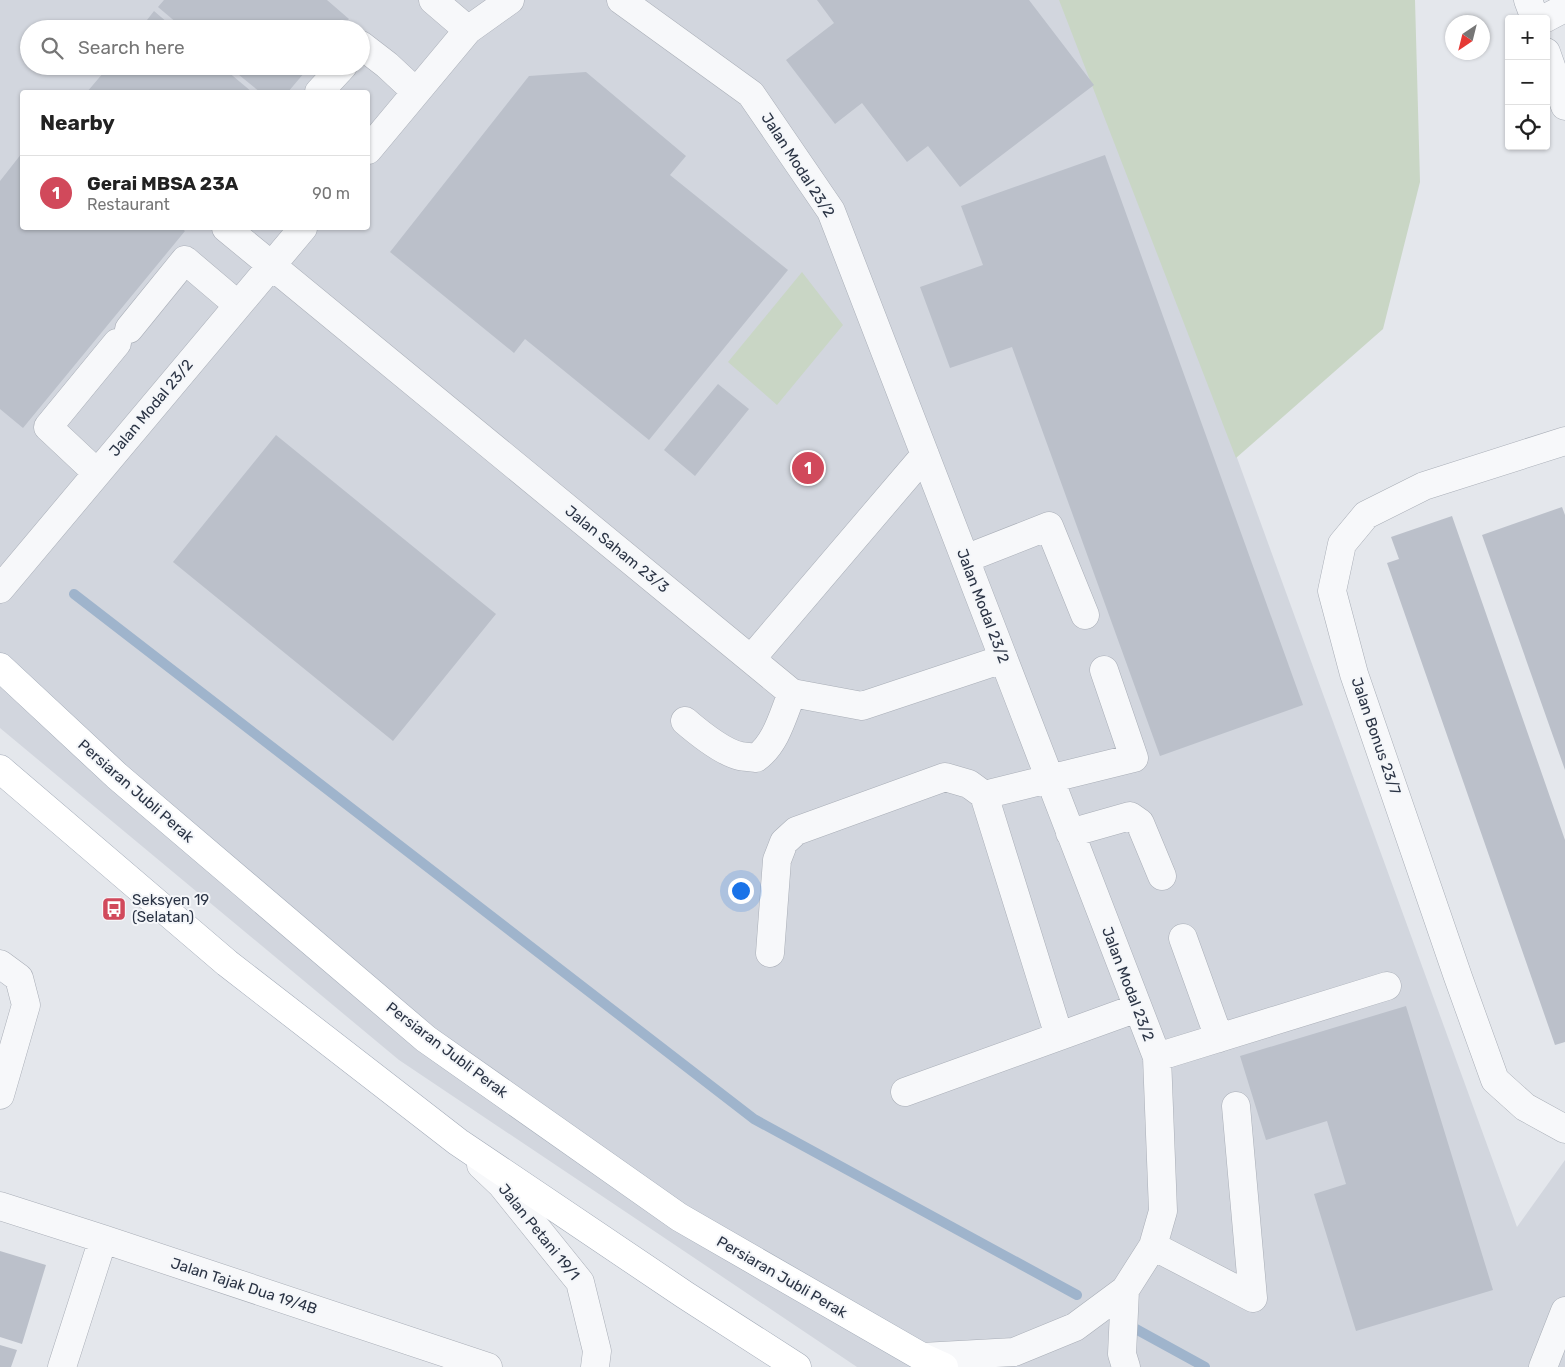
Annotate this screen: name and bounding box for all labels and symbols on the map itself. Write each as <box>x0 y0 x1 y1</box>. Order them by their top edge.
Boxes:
north arrow <box>1445 15 1490 60</box>
street label: Jalan Modal 23/2 <box>757 109 839 221</box>
street label: Jalan Modal 23/2 <box>105 356 197 460</box>
pin: 1 <box>792 449 824 487</box>
street label: Jalan Saham 23/3 <box>561 502 673 596</box>
street label: Jalan Modal 23/2 <box>953 546 1013 666</box>
street label: Jalan Bonus 23/7 <box>1347 675 1405 797</box>
street label: Persiaran Jubli Perak <box>74 736 198 846</box>
your location <box>728 878 754 904</box>
place label: Seksyen 19 (Selatan) <box>132 891 209 926</box>
bus stop icon: Seksyen 19 (Selatan) <box>101 896 127 922</box>
street label: Jalan Modal 23/2 <box>1098 924 1158 1044</box>
street label: Persiaran Jubli Perak <box>383 998 512 1102</box>
street label: Jalan Petani 19/1 <box>495 1180 583 1284</box>
street label: Persiaran Jubli Perak <box>714 1232 851 1322</box>
street label: Jalan Tajak Dua 19/4B <box>169 1254 319 1318</box>

